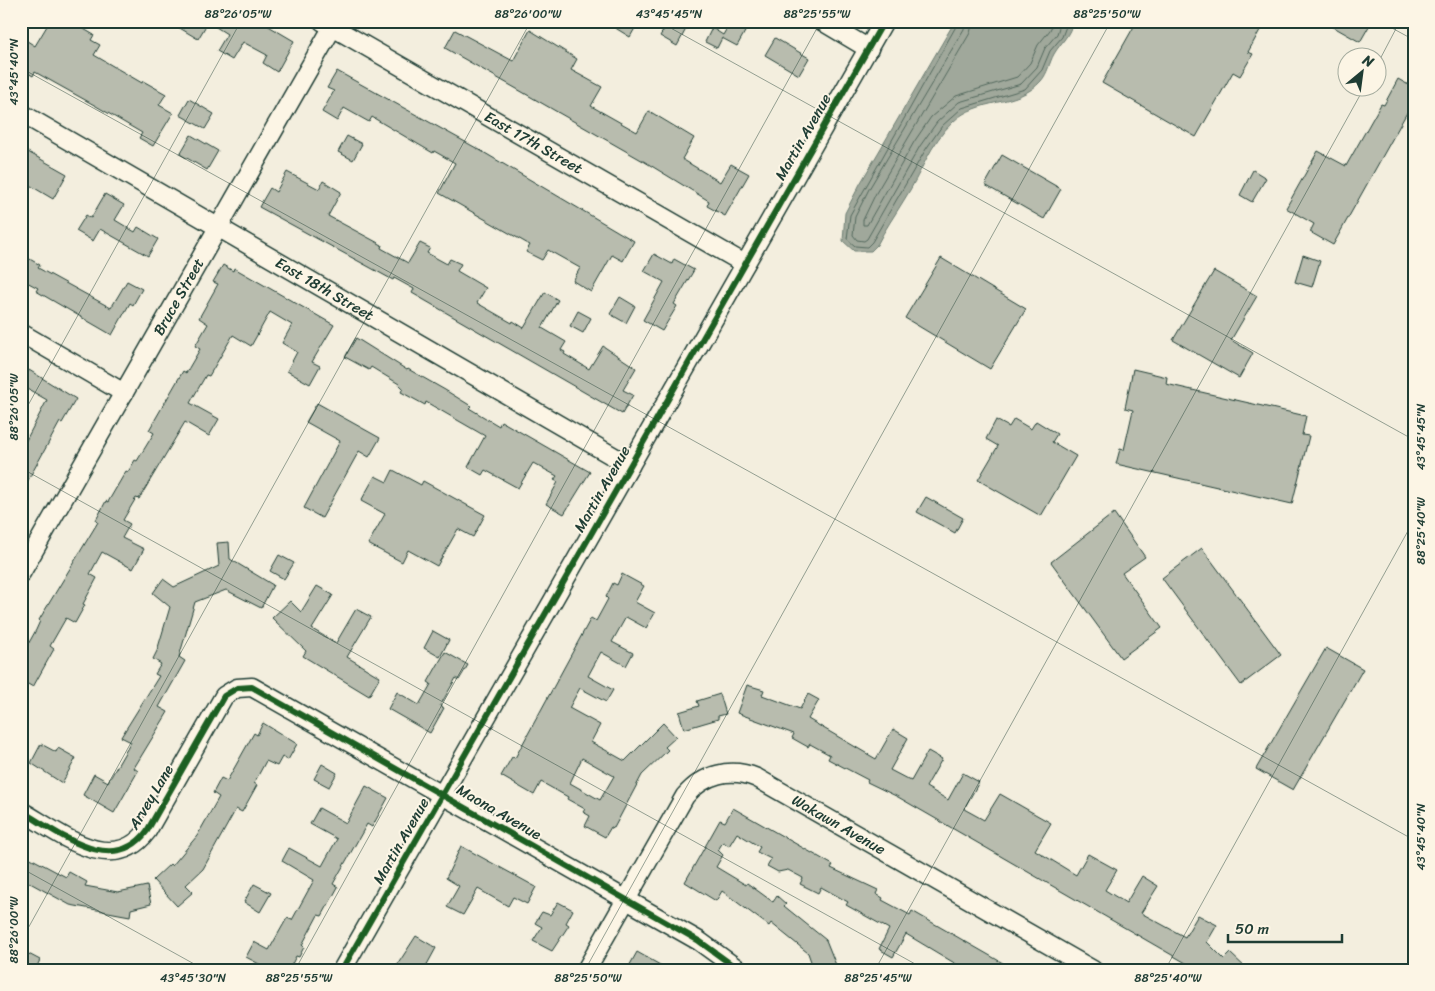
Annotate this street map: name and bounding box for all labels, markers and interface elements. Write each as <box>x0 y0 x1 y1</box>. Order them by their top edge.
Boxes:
text: 88°26'05"W <box>205 3 272 25</box>
text: 88°26'00"W <box>494 3 562 25</box>
text: 43°45'45"N <box>636 3 703 25</box>
text: 88°25'55"W <box>783 3 851 25</box>
text: 88°25'50"W <box>1073 3 1141 25</box>
text: 43°45'40"N <box>3 38 25 105</box>
text: N <box>1357 47 1379 74</box>
north arrow <box>1338 48 1388 98</box>
street label: Martin Avenue <box>768 88 839 185</box>
street label: East 17th Street <box>479 104 588 181</box>
street label: East 18th Street <box>270 250 379 328</box>
street label: Bruce Street <box>146 253 211 341</box>
text: 88°26'05"W <box>3 373 25 440</box>
text: 43°45'45"N <box>1410 403 1432 470</box>
street label: Martin Avenue <box>567 440 638 537</box>
text: 88°25'40"W <box>1410 496 1432 565</box>
street label: Arvey Lane <box>121 759 181 835</box>
street label: Maona Avenue <box>451 777 547 847</box>
street label: Wakawn Avenue <box>787 787 891 862</box>
street label: Martin Avenue <box>366 792 437 889</box>
text: 43°45'40"N <box>1410 803 1432 870</box>
text: 88°26'00"W <box>3 896 25 964</box>
scale bar <box>1228 911 1341 943</box>
text: 50 m <box>1235 916 1270 942</box>
text: 43°45'30"N <box>160 967 227 989</box>
text: 88°25'55"W <box>265 967 333 989</box>
text: 88°25'50"W <box>554 967 622 989</box>
text: 88°25'45"W <box>844 967 912 989</box>
text: 88°25'40"W <box>1134 967 1203 989</box>

